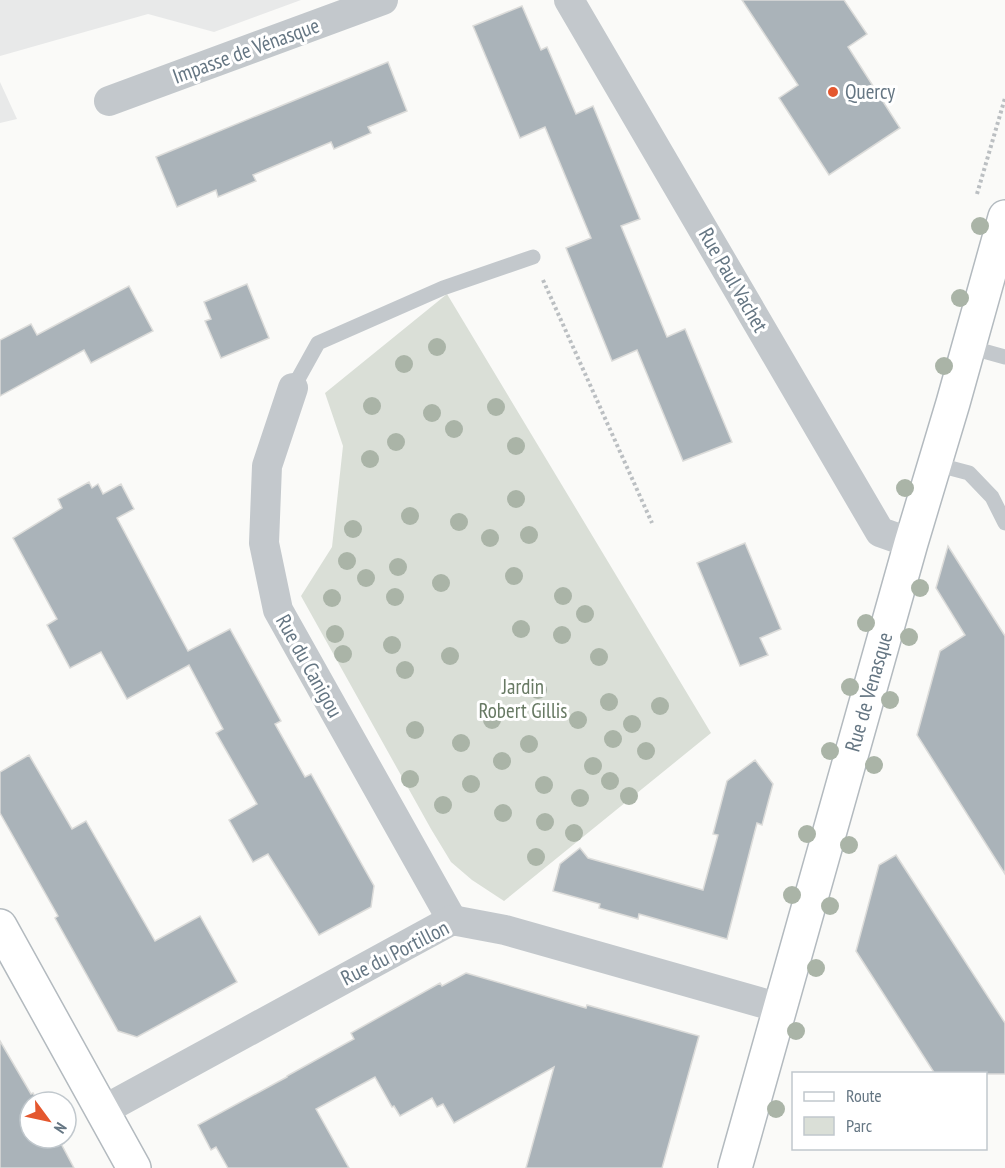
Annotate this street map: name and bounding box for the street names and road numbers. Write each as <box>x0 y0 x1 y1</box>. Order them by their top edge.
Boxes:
street label: Impasse de Vénasque <box>169 11 323 90</box>
street label: Rue Paul Vachet <box>693 223 774 337</box>
street label: Rue du Canigou <box>270 609 349 722</box>
street label: Rue de Venasque <box>839 629 898 755</box>
street label: Rue du Portillon <box>336 914 453 991</box>

